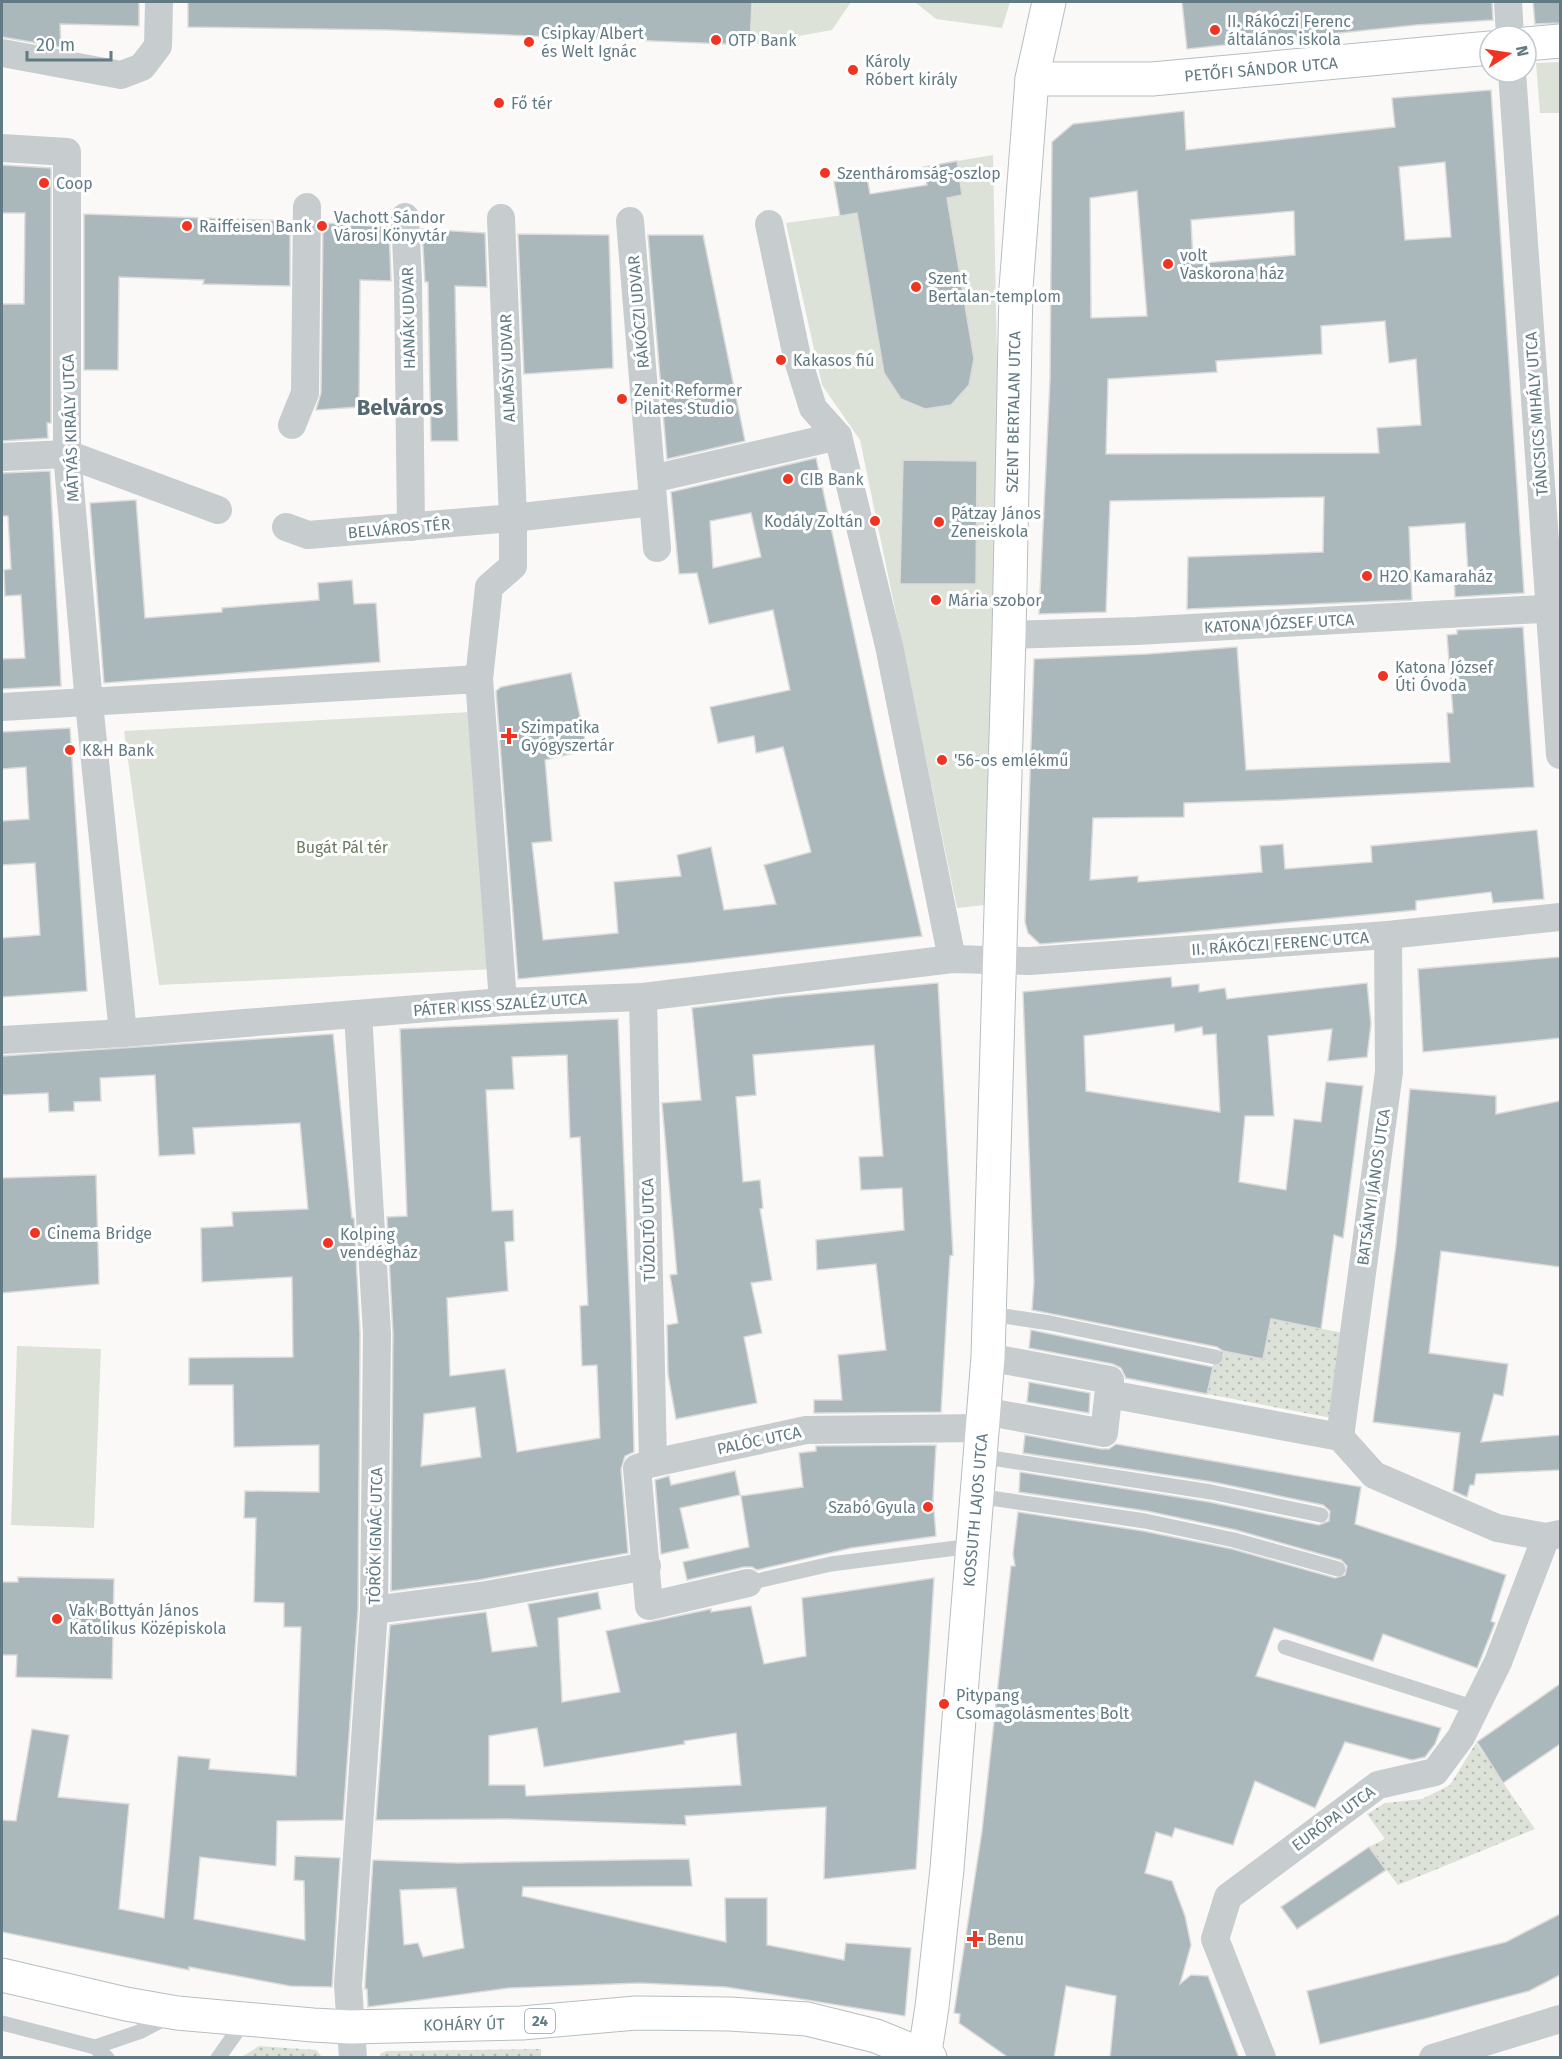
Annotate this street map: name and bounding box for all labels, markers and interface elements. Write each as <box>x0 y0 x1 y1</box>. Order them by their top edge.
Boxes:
place label: II. Rákóczi Ferenc általános iskola <box>1227 12 1351 49</box>
marker: II. Rákóczi Ferenc általános iskola <box>1208 23 1222 37</box>
scale bar <box>27 24 111 62</box>
place label: Csipkay Albert és Welt Ignác <box>541 24 644 61</box>
north arrow <box>1478 24 1538 84</box>
place label: OTP Bank <box>728 31 797 50</box>
marker: OTP Bank <box>709 33 723 47</box>
text: 20 m <box>36 34 75 56</box>
marker: Csipkay Albert és Welt Ignác <box>522 35 536 49</box>
text: N <box>1512 44 1533 58</box>
street label: PETŐFI SÁNDOR UTCA <box>1183 51 1339 86</box>
place label: Károly Róbert király <box>865 52 958 89</box>
marker: Károly Róbert király <box>846 63 860 77</box>
place label: Fő tér <box>511 94 553 113</box>
marker: Fő tér <box>492 96 506 110</box>
place label: Szentháromság-oszlop <box>837 164 1001 183</box>
marker: Szentháromság-oszlop <box>818 166 832 180</box>
place label: Coop <box>56 174 93 193</box>
marker: Coop <box>37 176 51 190</box>
place label: Vachott Sándor Városi Könyvtár <box>334 208 447 245</box>
place label: Raiffeisen Bank <box>199 217 312 236</box>
marker: Raiffeisen Bank <box>180 219 194 233</box>
marker: Vachott Sándor Városi Könyvtár <box>315 219 329 233</box>
place label: volt Vaskorona ház <box>1180 246 1284 283</box>
street label: RÁKÓCZI UDVAR <box>623 254 653 369</box>
marker: volt Vaskorona ház <box>1161 257 1175 271</box>
street label: HANÁK UDVAR <box>397 266 419 369</box>
place label: Szent Bertalan-templom <box>928 269 1061 306</box>
marker: Szent Bertalan-templom <box>909 280 923 294</box>
street label: ALMÁSY UDVAR <box>495 313 519 423</box>
street label: SZENT BERTALAN UTCA <box>1003 330 1024 493</box>
street label: TÁNCSICS MIHÁLY UTCA <box>1520 330 1552 497</box>
place label: Kakasos fiú <box>793 351 875 370</box>
street label: MÁTYÁS KIRÁLY UTCA <box>57 353 83 502</box>
marker: Kakasos fiú <box>774 353 788 367</box>
place label: Zenit Reformer Pilates Studio <box>634 381 743 418</box>
marker: Zenit Reformer Pilates Studio <box>615 392 629 406</box>
district label: Belváros <box>357 394 444 421</box>
place label: CIB Bank <box>800 470 864 489</box>
marker: CIB Bank <box>781 472 795 486</box>
place label: Pátzay János Zeneiskola <box>951 504 1041 541</box>
place label: Kodály Zoltán <box>764 512 863 531</box>
street label: BELVÁROS TÉR <box>347 514 451 542</box>
marker: Kodály Zoltán <box>868 514 882 528</box>
marker: Pátzay János Zeneiskola <box>932 515 946 529</box>
place label: H2O Kamaraház <box>1379 567 1493 586</box>
marker: H2O Kamaraház <box>1360 569 1374 583</box>
place label: Mária szobor <box>948 591 1042 610</box>
marker: Mária szobor <box>929 593 943 607</box>
street label: KATONA JÓZSEF UTCA <box>1203 609 1355 637</box>
place label: Katona József Úti Óvoda <box>1395 658 1494 695</box>
marker: Katona József Úti Óvoda <box>1376 669 1390 683</box>
place label: Szimpatika Gyógyszertár <box>521 718 615 755</box>
marker: Szimpatika Gyógyszertár <box>502 729 516 743</box>
place label: K&H Bank <box>82 741 155 760</box>
marker: K&H Bank <box>63 743 77 757</box>
place label: '56-os emlékmű <box>954 751 1069 770</box>
marker: '56-os emlékmű <box>935 753 949 767</box>
park label: Bugát Pál tér <box>296 838 389 857</box>
street label: II. RÁKÓCZI FERENC UTCA <box>1191 927 1370 959</box>
street label: PÁTER KISS SZALÉZ UTCA <box>412 988 589 1020</box>
street label: BATSÁNYI JÁNOS UTCA <box>1352 1107 1394 1267</box>
street label: TŰZOLTÓ UTCA <box>636 1177 659 1282</box>
place label: Cinema Bridge <box>47 1224 152 1243</box>
place label: Kolping vendégház <box>340 1225 418 1262</box>
marker: Cinema Bridge <box>28 1226 42 1240</box>
marker: Kolping vendégház <box>321 1236 335 1250</box>
street label: PALÓC UTCA <box>715 1421 804 1459</box>
street label: KOSSUTH LAJOS UTCA <box>959 1432 992 1588</box>
street label: TÖRÖK IGNÁC UTCA <box>364 1466 386 1605</box>
place label: Szabó Gyula <box>828 1498 916 1517</box>
marker: Szabó Gyula <box>921 1500 935 1514</box>
place label: Vak Bottyán János Katolikus Középiskola <box>69 1601 226 1638</box>
marker: Vak Bottyán János Katolikus Középiskola <box>50 1612 64 1626</box>
place label: Pitypang Csomagolásmentes Bolt <box>956 1686 1129 1723</box>
marker: Pitypang Csomagolásmentes Bolt <box>937 1697 951 1711</box>
street label: EURÓPA UTCA <box>1288 1781 1379 1855</box>
place label: Benu <box>987 1930 1024 1949</box>
marker: Benu <box>968 1932 982 1946</box>
road number: 24 <box>525 2009 555 2033</box>
street label: KOHÁRY ÚT <box>423 2013 506 2035</box>

